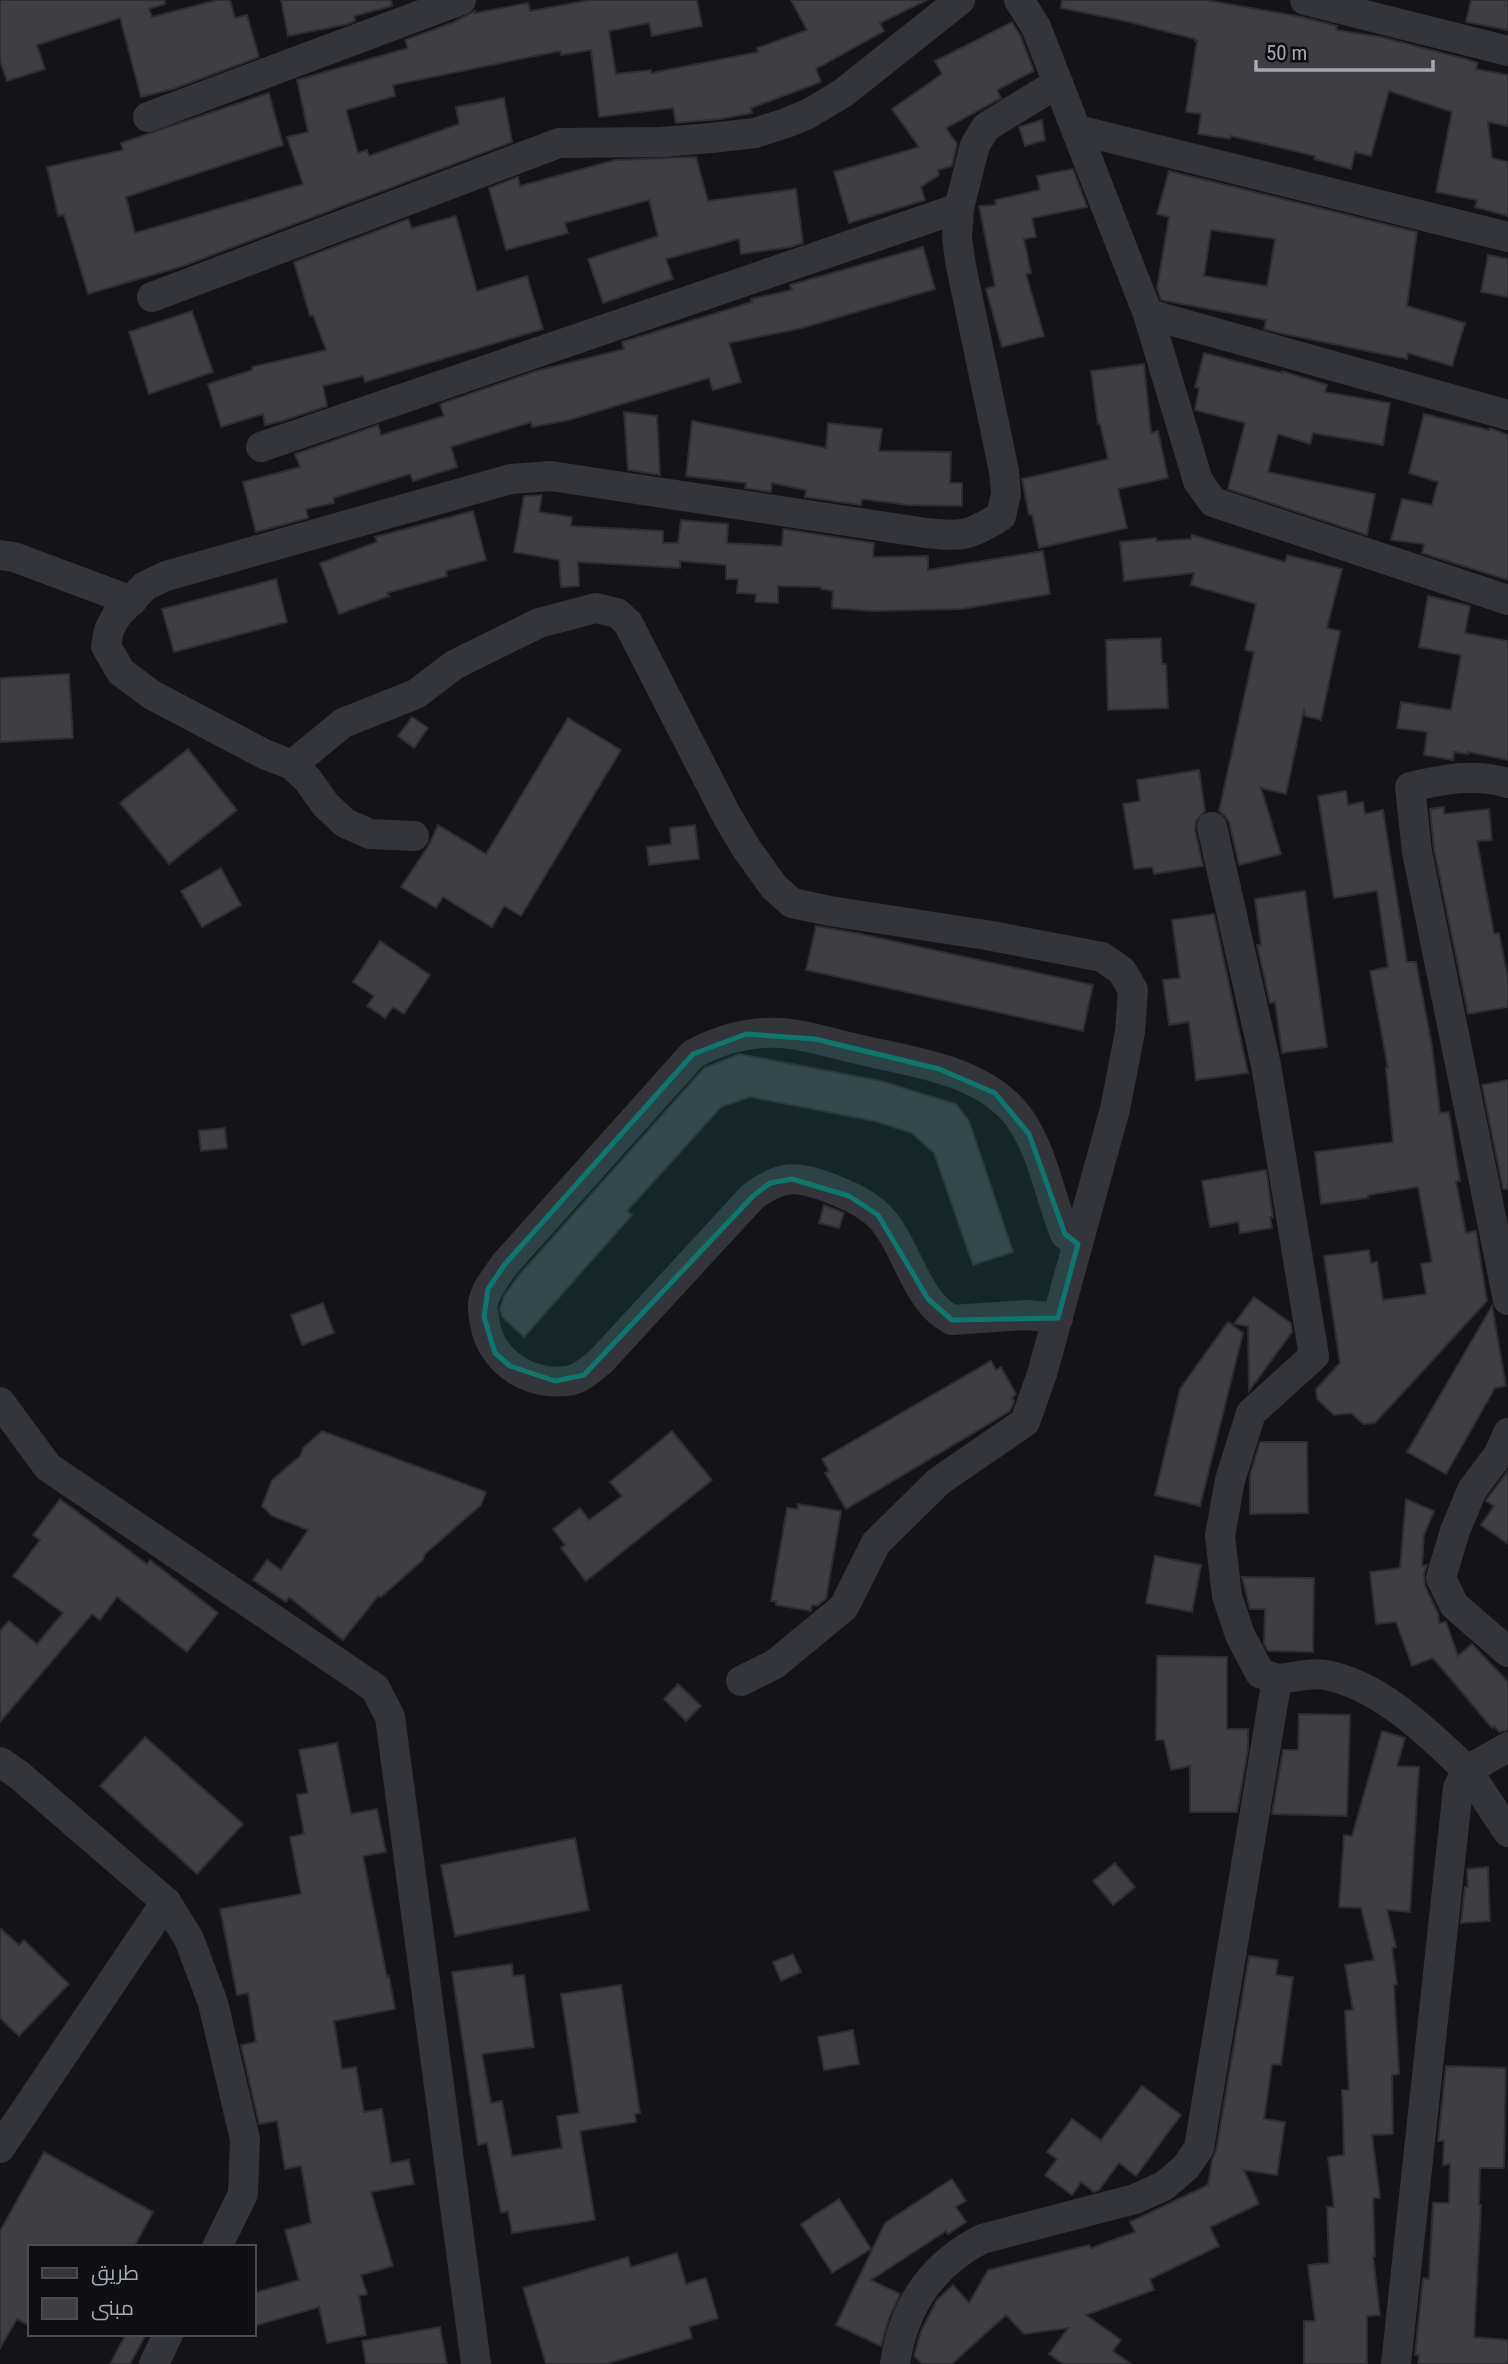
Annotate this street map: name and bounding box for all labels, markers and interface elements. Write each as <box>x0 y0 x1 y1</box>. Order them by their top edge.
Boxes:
scale bar <box>1256 28 1433 72</box>
text: 50 m <box>1266 41 1307 65</box>
legend <box>28 2245 256 2336</box>
text: طريق <box>91 2261 139 2286</box>
text: مبنى <box>91 2296 134 2321</box>

